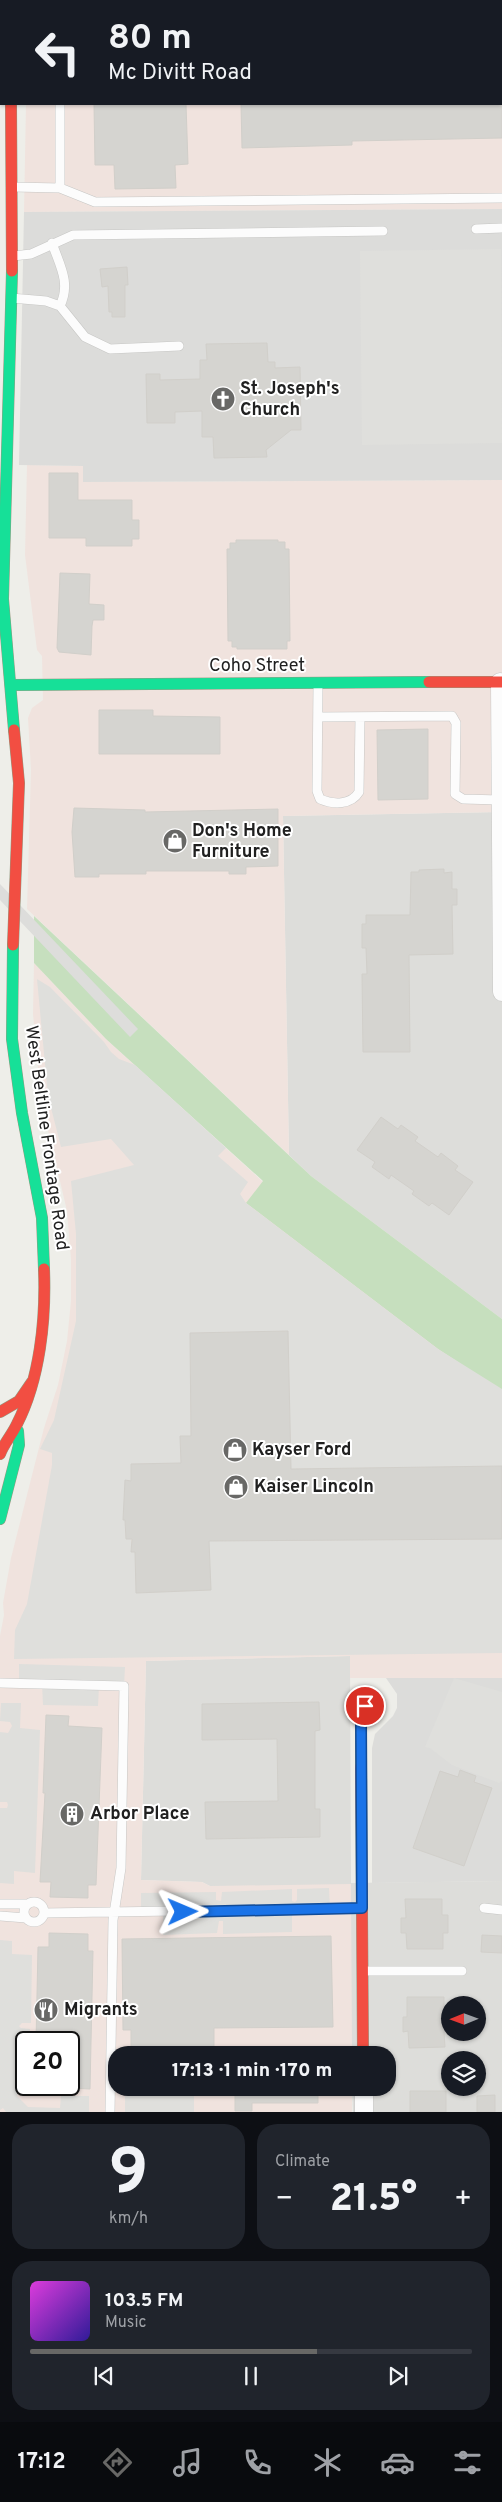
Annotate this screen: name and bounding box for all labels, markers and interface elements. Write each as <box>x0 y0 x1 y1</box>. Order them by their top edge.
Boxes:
text: 80 m <box>108 17 192 61</box>
icon: left <box>25 20 90 85</box>
text: Mc Divitt Road <box>108 60 252 87</box>
place label: St. Joseph's Church <box>240 378 340 422</box>
church icon: St. Joseph's Church <box>210 386 236 412</box>
street label: Coho Street <box>209 655 305 678</box>
place label: Don's Home Furniture <box>192 820 292 864</box>
shop icon: Don's Home Furniture <box>162 828 188 854</box>
street label: West Beltline Frontage Road <box>19 1024 73 1252</box>
shop icon: Kayser Ford <box>222 1437 248 1463</box>
place label: Kayser Ford <box>252 1439 351 1462</box>
shop icon: Kaiser Lincoln <box>223 1474 249 1500</box>
place label: Kaiser Lincoln <box>254 1476 374 1499</box>
pin <box>344 1685 386 1727</box>
icon: arrive <box>351 1692 379 1720</box>
building icon: Arbor Place <box>59 1801 85 1827</box>
place label: Arbor Place <box>90 1803 189 1826</box>
position arrow <box>156 1885 208 1937</box>
north arrow <box>441 1996 486 2041</box>
map controls <box>441 1996 486 2096</box>
restaurant icon: Migrants <box>33 1997 59 2023</box>
place label: Migrants <box>64 1999 138 2022</box>
speed limit sign: 20 <box>15 2031 80 2096</box>
button: layers <box>441 2051 486 2096</box>
text: 17:13 · 1 min · 170 m <box>172 2059 332 2083</box>
text: 9 <box>109 2135 148 2217</box>
text: Climate <box>275 2152 330 2172</box>
text: 21.5° <box>330 2176 417 2225</box>
text: − <box>275 2182 293 2218</box>
text: + <box>454 2182 472 2218</box>
text: km/h <box>109 2209 148 2229</box>
text: 103.5 FM <box>105 2289 183 2313</box>
text: Music <box>105 2313 146 2333</box>
icon: previous <box>90 2362 118 2390</box>
icon: pause <box>237 2362 265 2390</box>
icon: next <box>384 2362 412 2390</box>
icon: directions <box>100 2445 135 2480</box>
icon: music <box>170 2445 205 2480</box>
icon: phone <box>240 2445 275 2480</box>
icon: climate <box>310 2445 345 2480</box>
icon: car <box>380 2445 415 2480</box>
icon: filters <box>450 2445 485 2480</box>
text: 17:12 <box>17 2449 66 2476</box>

